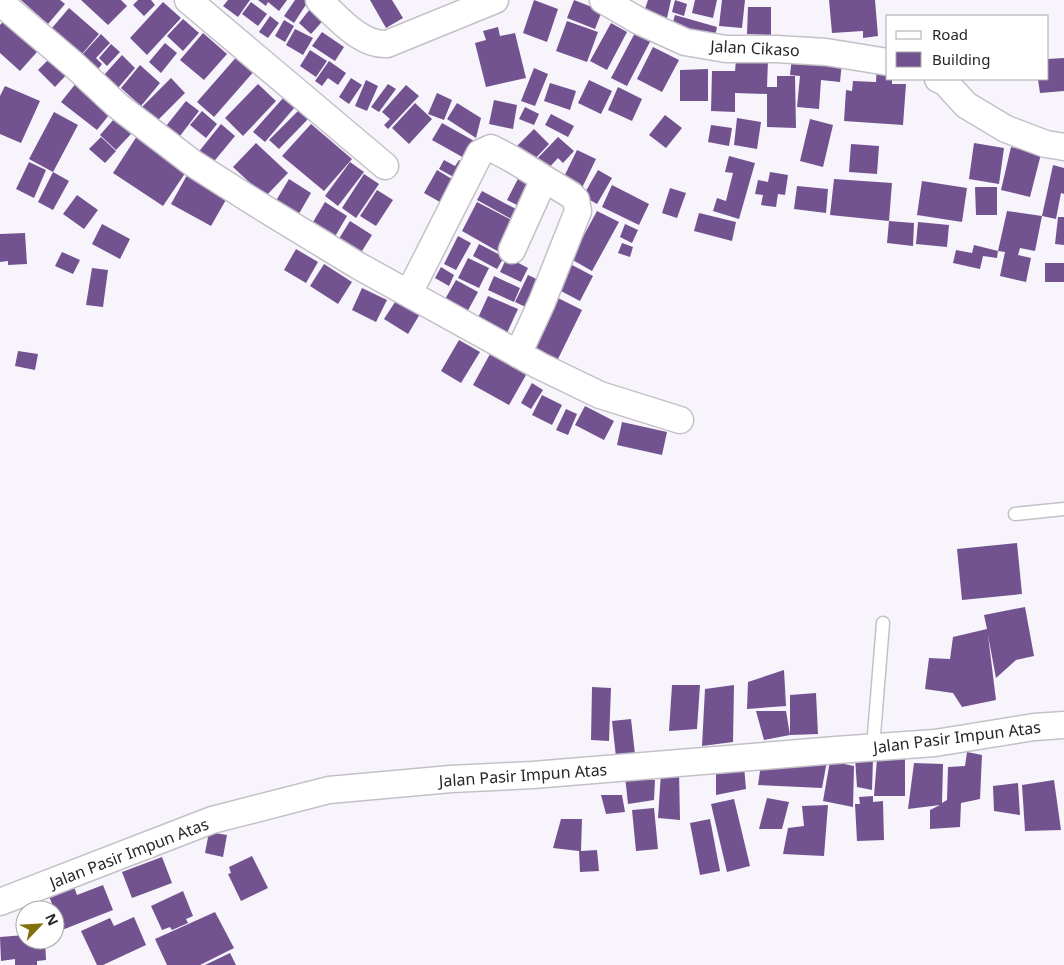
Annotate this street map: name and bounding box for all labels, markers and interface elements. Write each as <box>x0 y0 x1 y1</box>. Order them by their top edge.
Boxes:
legend <box>886 15 1049 80</box>
text: Road <box>932 24 968 44</box>
street label: Jalan Cikaso <box>708 35 800 61</box>
text: Building <box>932 49 990 69</box>
street label: Jalan Pasir Impun Atas <box>870 716 1042 758</box>
street label: Jalan Pasir Impun Atas <box>436 758 608 792</box>
street label: Jalan Pasir Impun Atas <box>45 813 212 894</box>
north arrow <box>15 900 65 950</box>
text: N <box>41 910 63 928</box>

